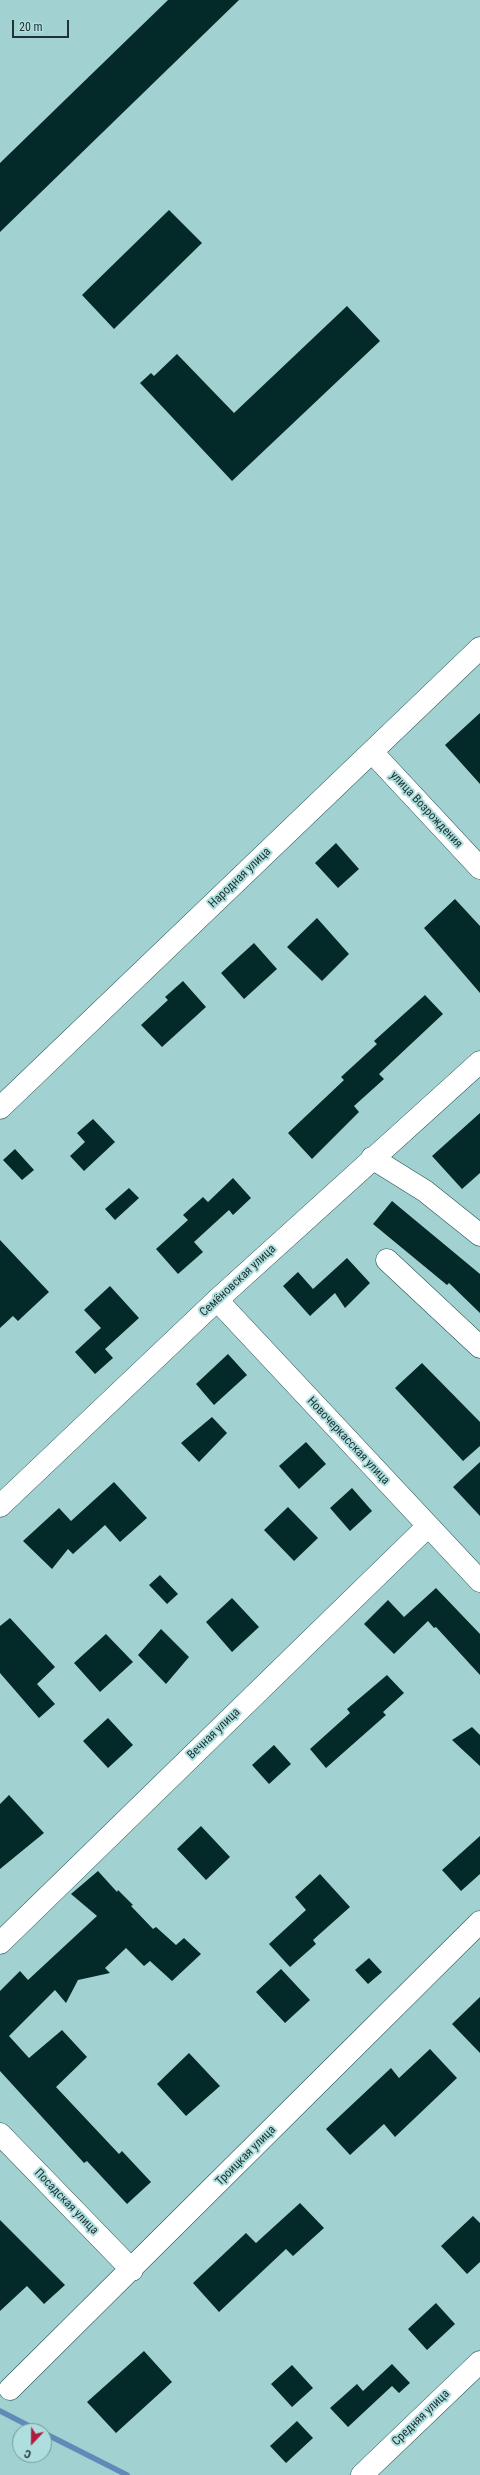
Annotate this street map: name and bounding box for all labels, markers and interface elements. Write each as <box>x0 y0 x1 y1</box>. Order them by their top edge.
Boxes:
scale bar <box>14 12 71 38</box>
text: 20 m <box>19 20 43 34</box>
street label: улица Возрождения <box>387 769 465 851</box>
street label: Народная улица <box>206 845 274 911</box>
street label: Семёновская улица <box>197 1242 279 1320</box>
street label: Новочеркасская улица <box>304 1394 392 1488</box>
street label: Вечная улица <box>185 1705 243 1763</box>
street label: Троицкая улица <box>213 2123 279 2189</box>
street label: Посадская улица <box>31 2166 101 2238</box>
street label: Средняя улица <box>389 2387 453 2449</box>
north arrow <box>12 2423 52 2463</box>
text: С <box>22 2446 33 2461</box>

